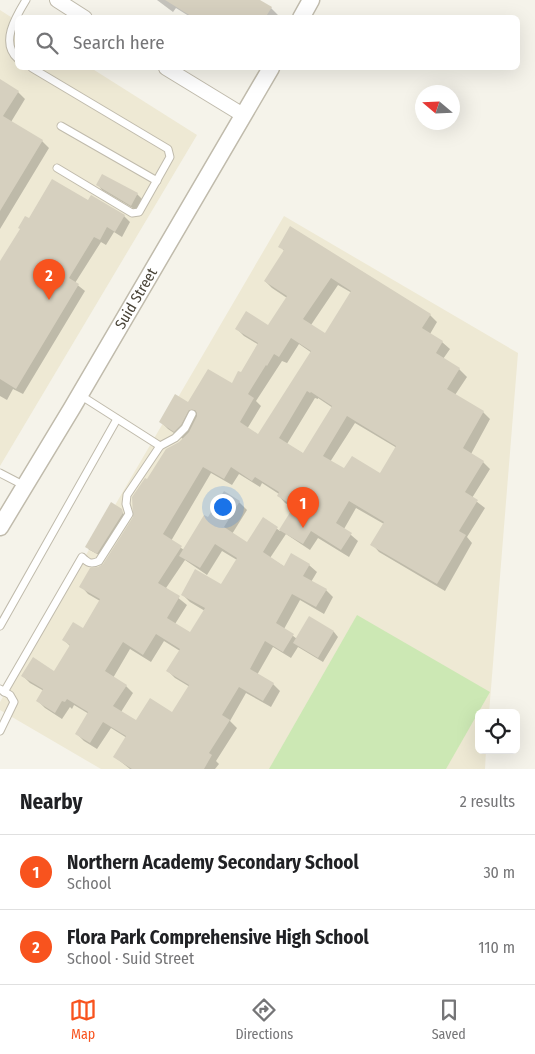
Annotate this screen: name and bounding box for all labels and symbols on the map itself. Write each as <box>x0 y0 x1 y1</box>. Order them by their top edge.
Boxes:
north arrow <box>415 85 460 130</box>
pin: 2 <box>33 259 65 300</box>
street label: Suid Street <box>111 265 161 332</box>
pin: 1 <box>287 487 319 528</box>
your location <box>210 494 236 520</box>

